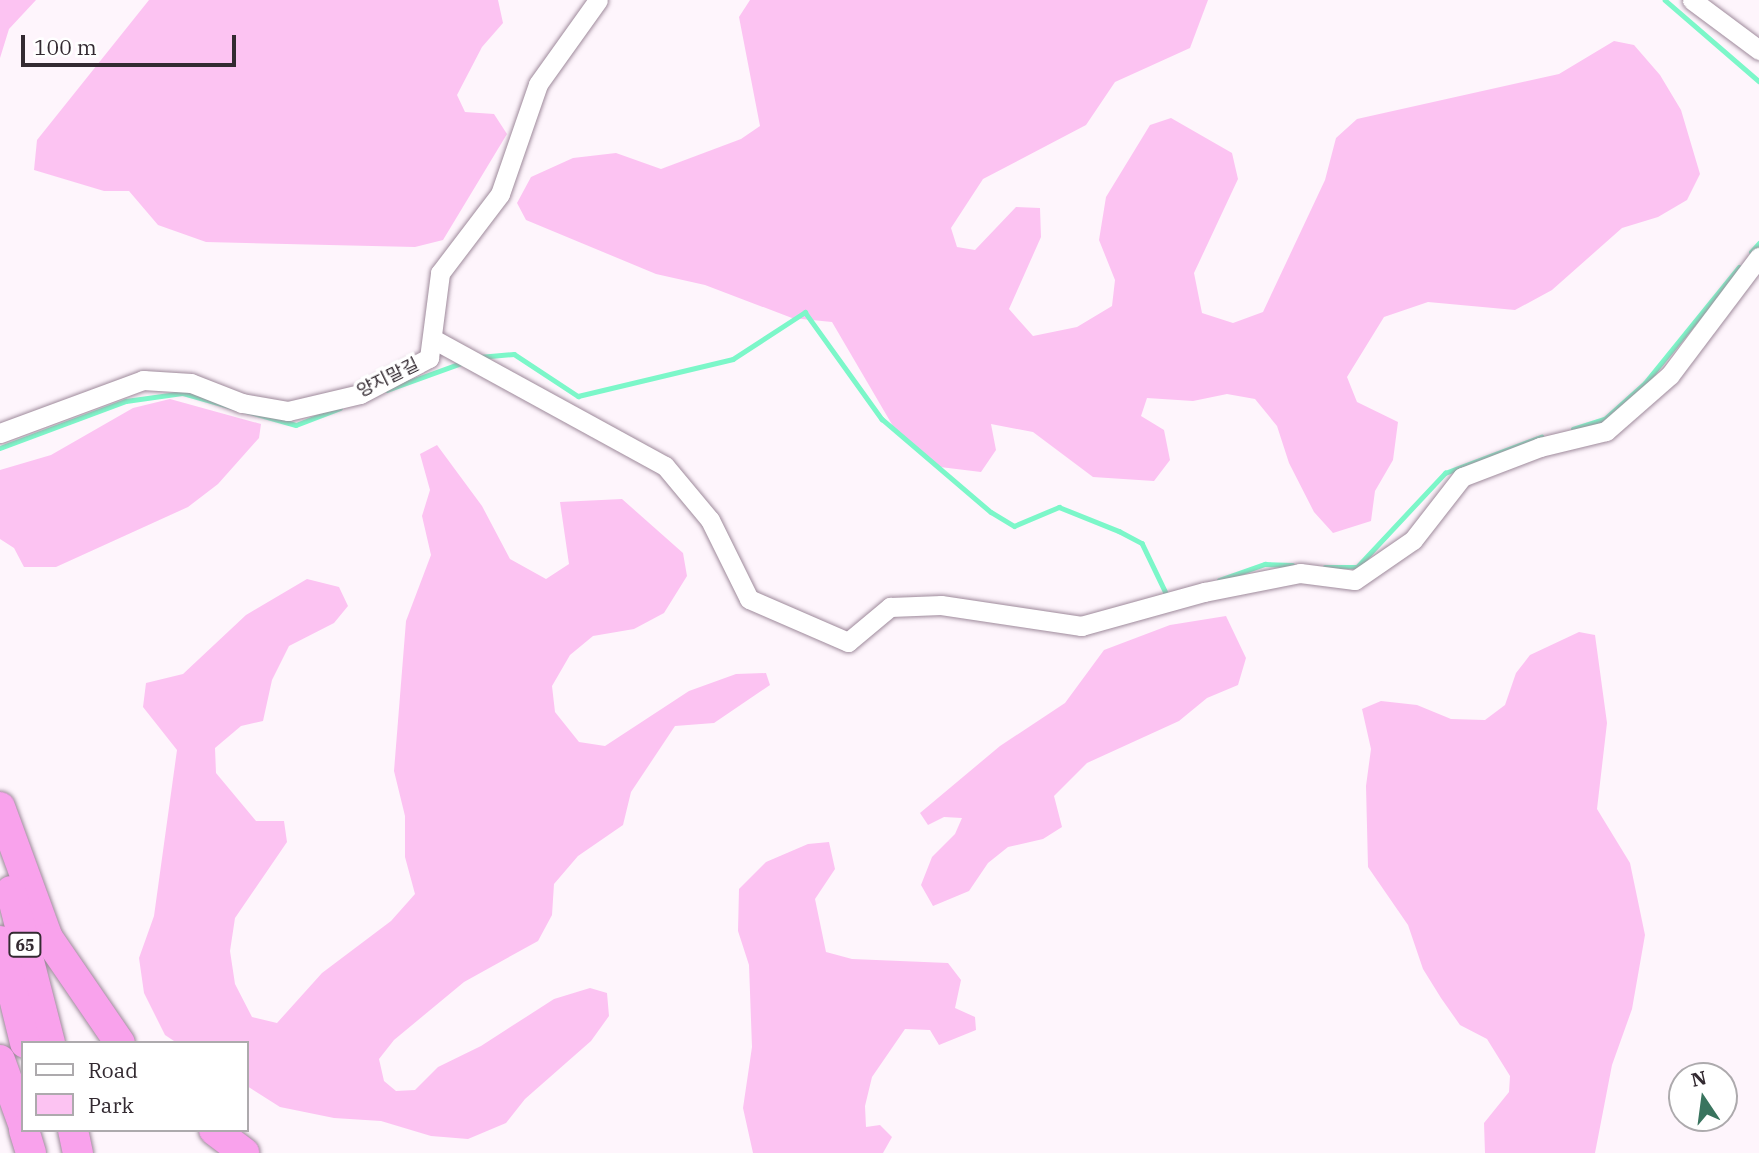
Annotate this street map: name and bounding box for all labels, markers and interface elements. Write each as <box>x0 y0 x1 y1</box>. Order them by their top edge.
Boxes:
scale bar <box>24 21 240 65</box>
text: 100 m <box>34 33 97 61</box>
street label: 양지말길 <box>353 354 423 402</box>
road number: 65 <box>8 932 42 958</box>
legend <box>21 1041 248 1132</box>
text: Road <box>88 1056 138 1084</box>
north arrow <box>1668 1062 1738 1132</box>
text: N <box>1689 1065 1709 1092</box>
text: Park <box>88 1091 134 1119</box>

